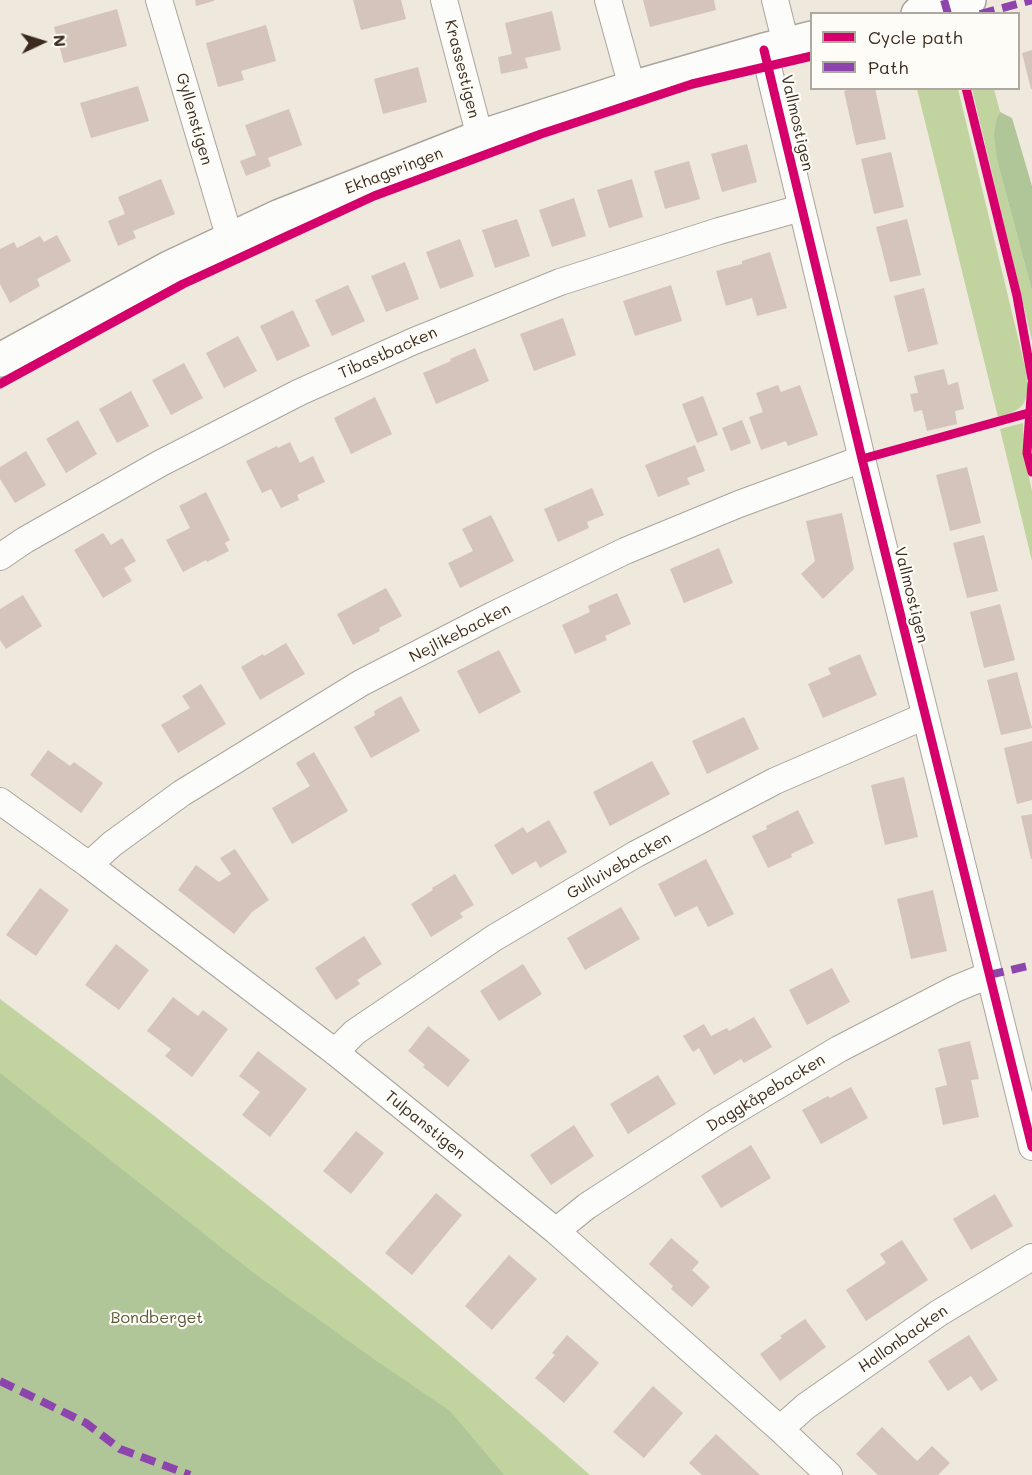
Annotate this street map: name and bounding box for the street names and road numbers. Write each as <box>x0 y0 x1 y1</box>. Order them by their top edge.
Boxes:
street label: Krassestigen <box>440 18 484 120</box>
street label: Gyllenstigen <box>172 71 216 167</box>
street label: Vallmostigen <box>777 73 817 173</box>
street label: Ekhagsringen <box>342 143 446 199</box>
street label: Tibastbacken <box>336 323 440 383</box>
street label: Vallmostigen <box>890 545 932 645</box>
street label: Nejlikebacken <box>406 599 514 667</box>
street label: Gullvivebacken <box>563 828 675 904</box>
street label: Daggkåpebacken <box>703 1050 829 1136</box>
street label: Tulpanstigen <box>381 1087 469 1163</box>
street label: Hallonbacken <box>855 1301 951 1377</box>

